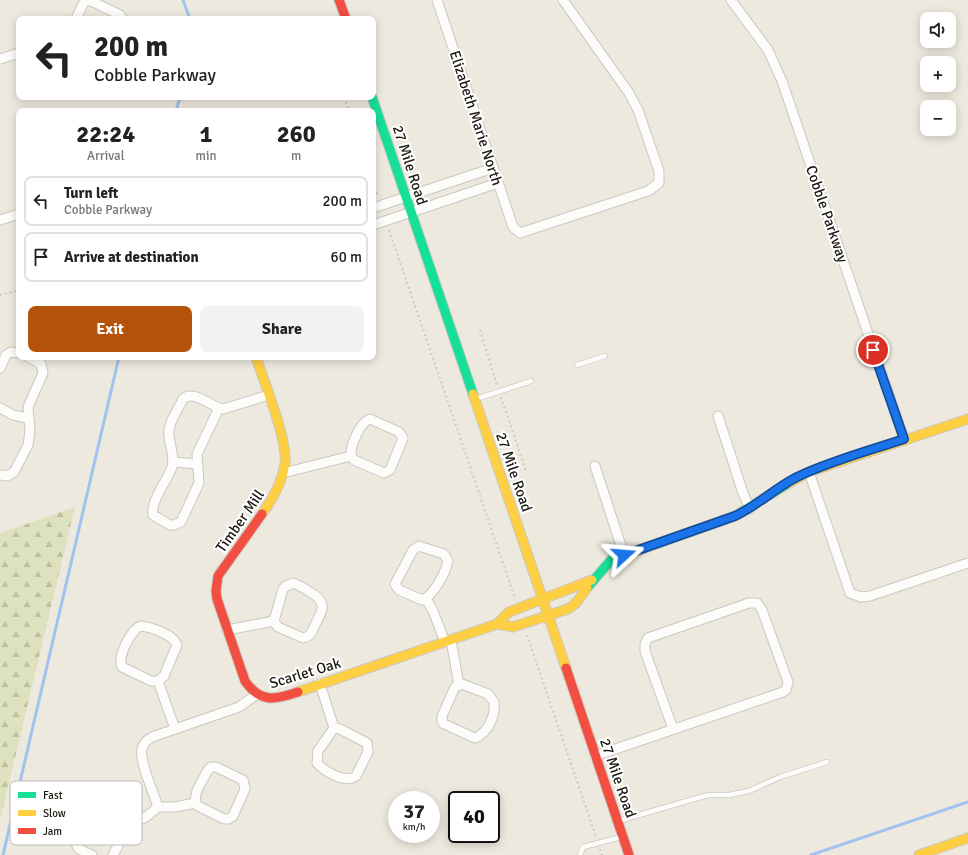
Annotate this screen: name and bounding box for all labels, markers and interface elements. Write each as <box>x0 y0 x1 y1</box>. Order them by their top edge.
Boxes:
map controls <box>920 12 956 136</box>
button: sound <box>920 12 956 48</box>
text: 200 m <box>94 30 168 64</box>
icon: left <box>28 32 80 84</box>
street label: Elizabeth Marie North <box>446 48 506 188</box>
button: + <box>920 56 956 92</box>
text: Cobble Parkway <box>94 64 216 86</box>
button: − <box>920 100 956 136</box>
text: 22:24 <box>76 119 135 149</box>
text: 1 <box>200 119 212 149</box>
text: 260 <box>277 119 316 149</box>
street label: 27 Mile Road <box>389 123 431 207</box>
text: Arrival <box>87 148 124 164</box>
text: min <box>196 148 217 164</box>
text: m <box>291 148 301 164</box>
street label: Cobble Parkway <box>802 163 852 265</box>
text: Turn left <box>64 184 118 202</box>
icon: left <box>30 190 52 212</box>
text: 200 m <box>322 192 362 210</box>
text: Cobble Parkway <box>64 202 152 218</box>
icon: arrive <box>30 246 52 268</box>
text: Arrive at destination <box>64 248 199 266</box>
text: 60 m <box>331 248 362 266</box>
button: Exit <box>28 306 192 352</box>
button: Share <box>200 306 364 352</box>
pin <box>856 333 890 367</box>
icon: arrive <box>862 339 884 361</box>
street label: 27 Mile Road <box>492 430 536 514</box>
street label: Timber Mill <box>212 486 268 556</box>
position arrow <box>603 534 645 576</box>
street label: Scarlet Oak <box>267 653 343 692</box>
street label: 27 Mile Road <box>596 736 640 820</box>
legend <box>10 781 142 845</box>
text: Fast <box>43 789 63 802</box>
speed limit sign: 40 <box>448 791 500 843</box>
text: 37 <box>403 799 425 824</box>
text: Slow <box>43 807 66 820</box>
text: km/h <box>403 821 425 833</box>
text: Jam <box>43 825 62 838</box>

